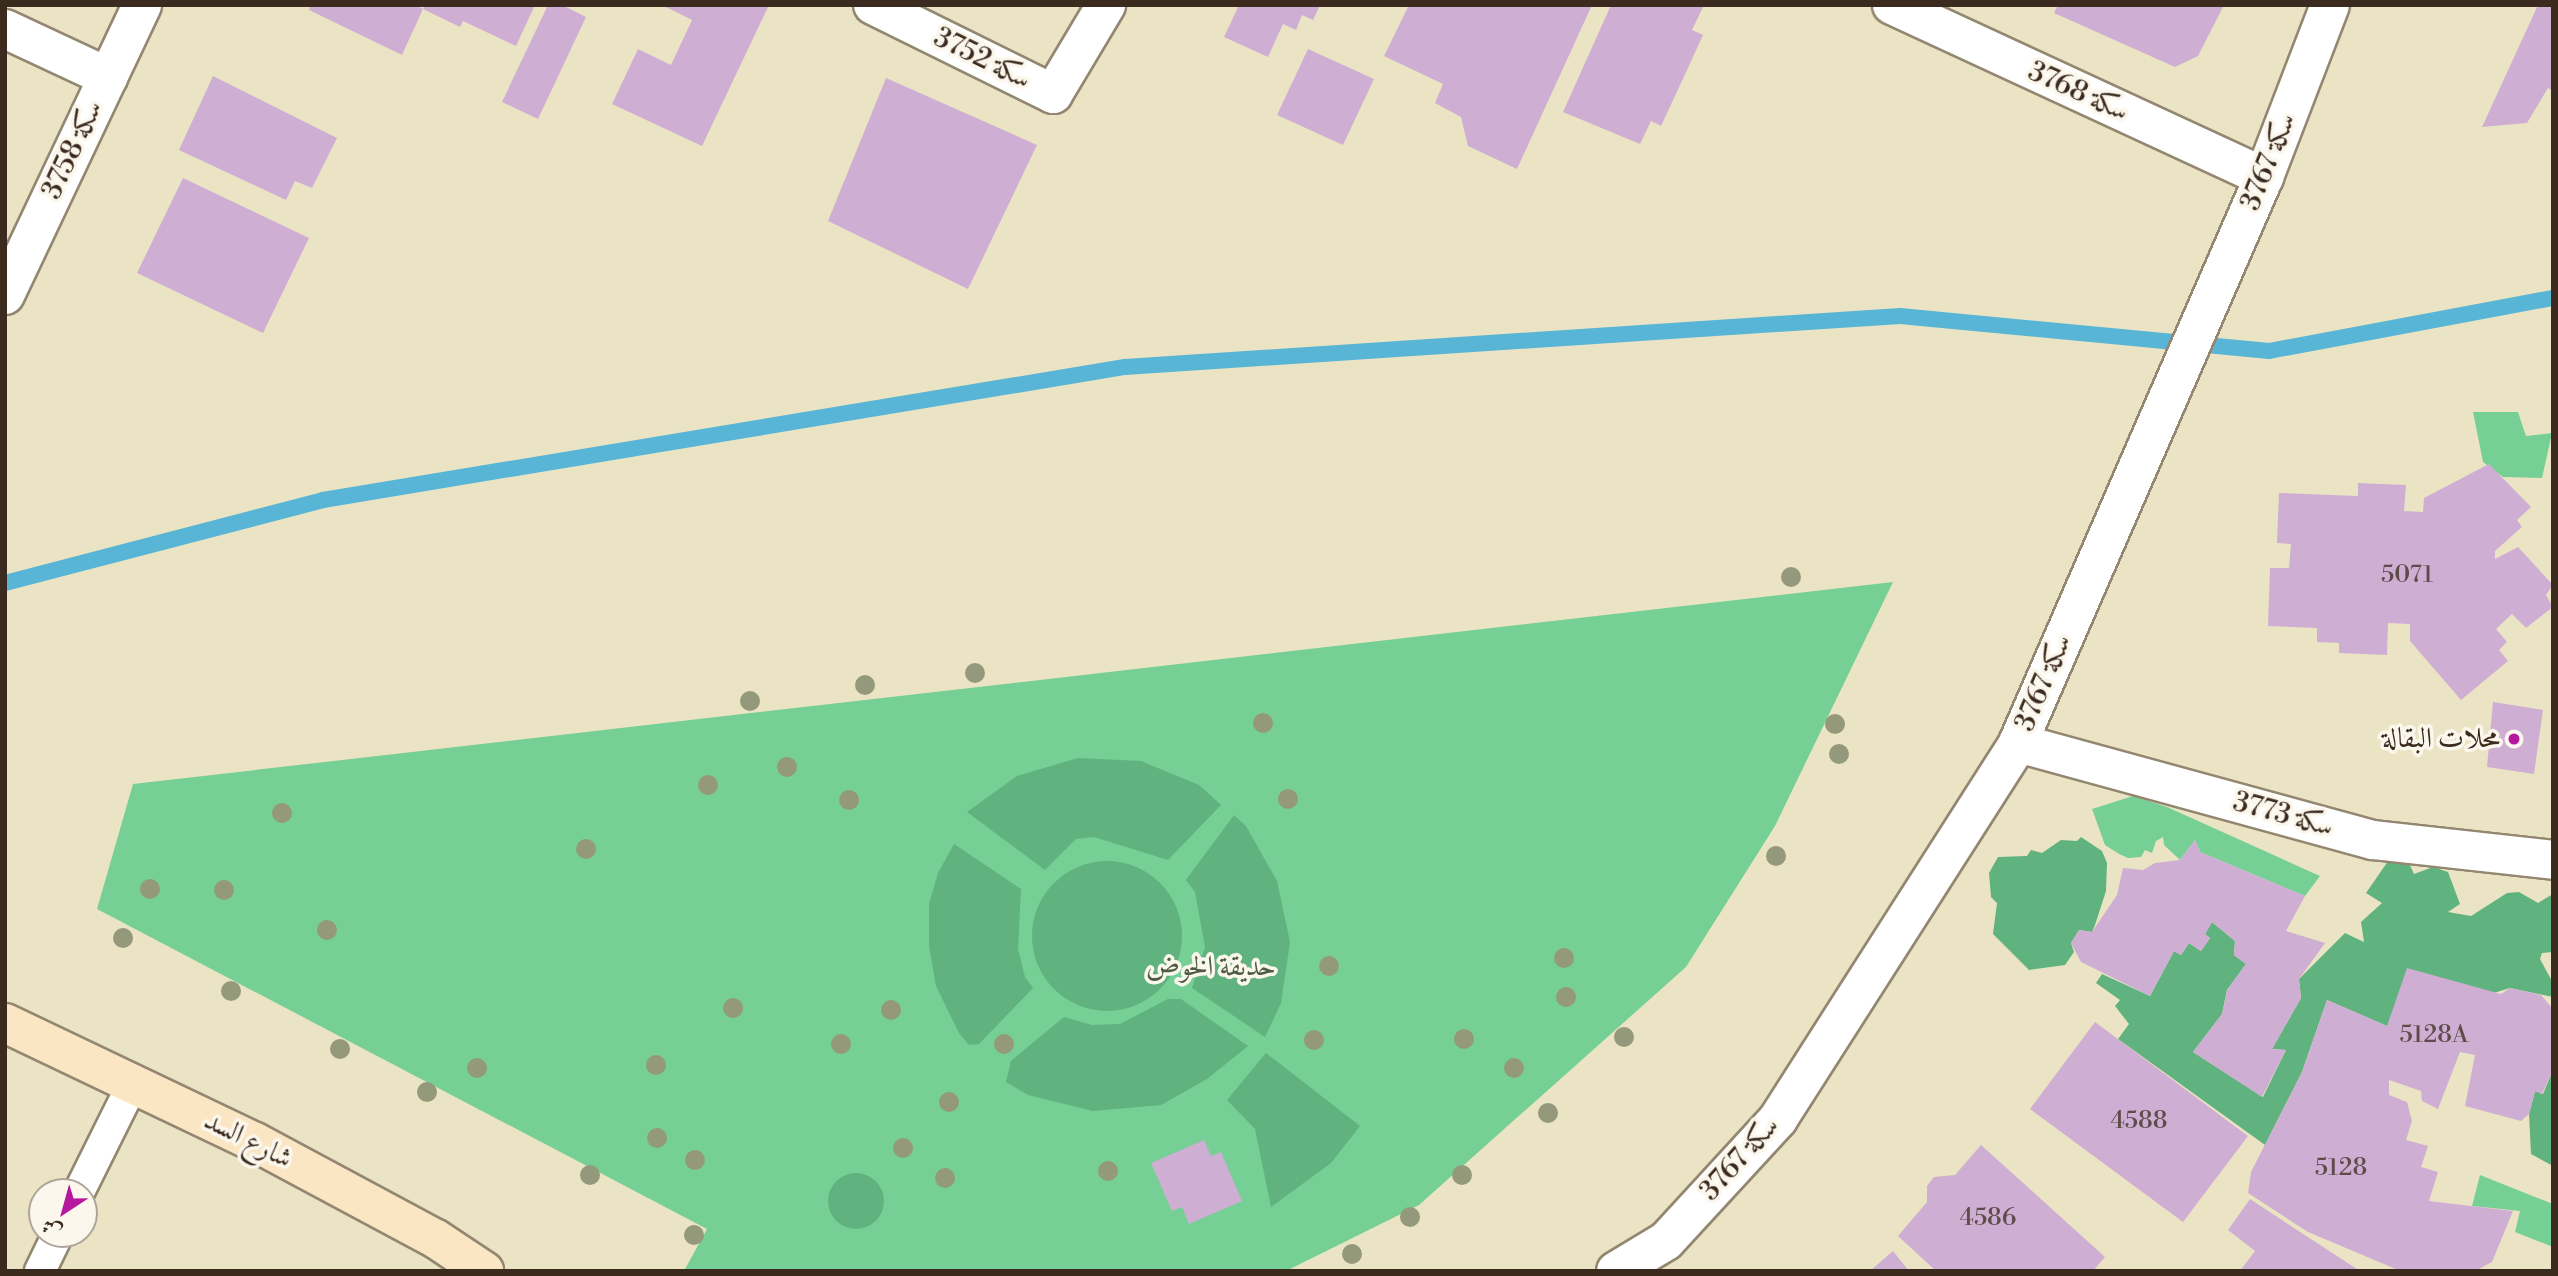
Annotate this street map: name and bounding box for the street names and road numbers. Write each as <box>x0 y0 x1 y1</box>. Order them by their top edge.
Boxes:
street label: سكة 3752 <box>928 21 1036 97</box>
street label: سكة 3768 <box>2023 55 2133 129</box>
street label: سكة 3758 <box>36 95 110 205</box>
street label: سكة 3767 <box>2234 109 2304 215</box>
street label: سكة 3767 <box>2009 630 2079 736</box>
street label: سكة 3773 <box>2229 786 2337 844</box>
street label: شارع السد <box>198 1104 298 1176</box>
street label: سكة 3767 <box>1693 1110 1787 1208</box>

